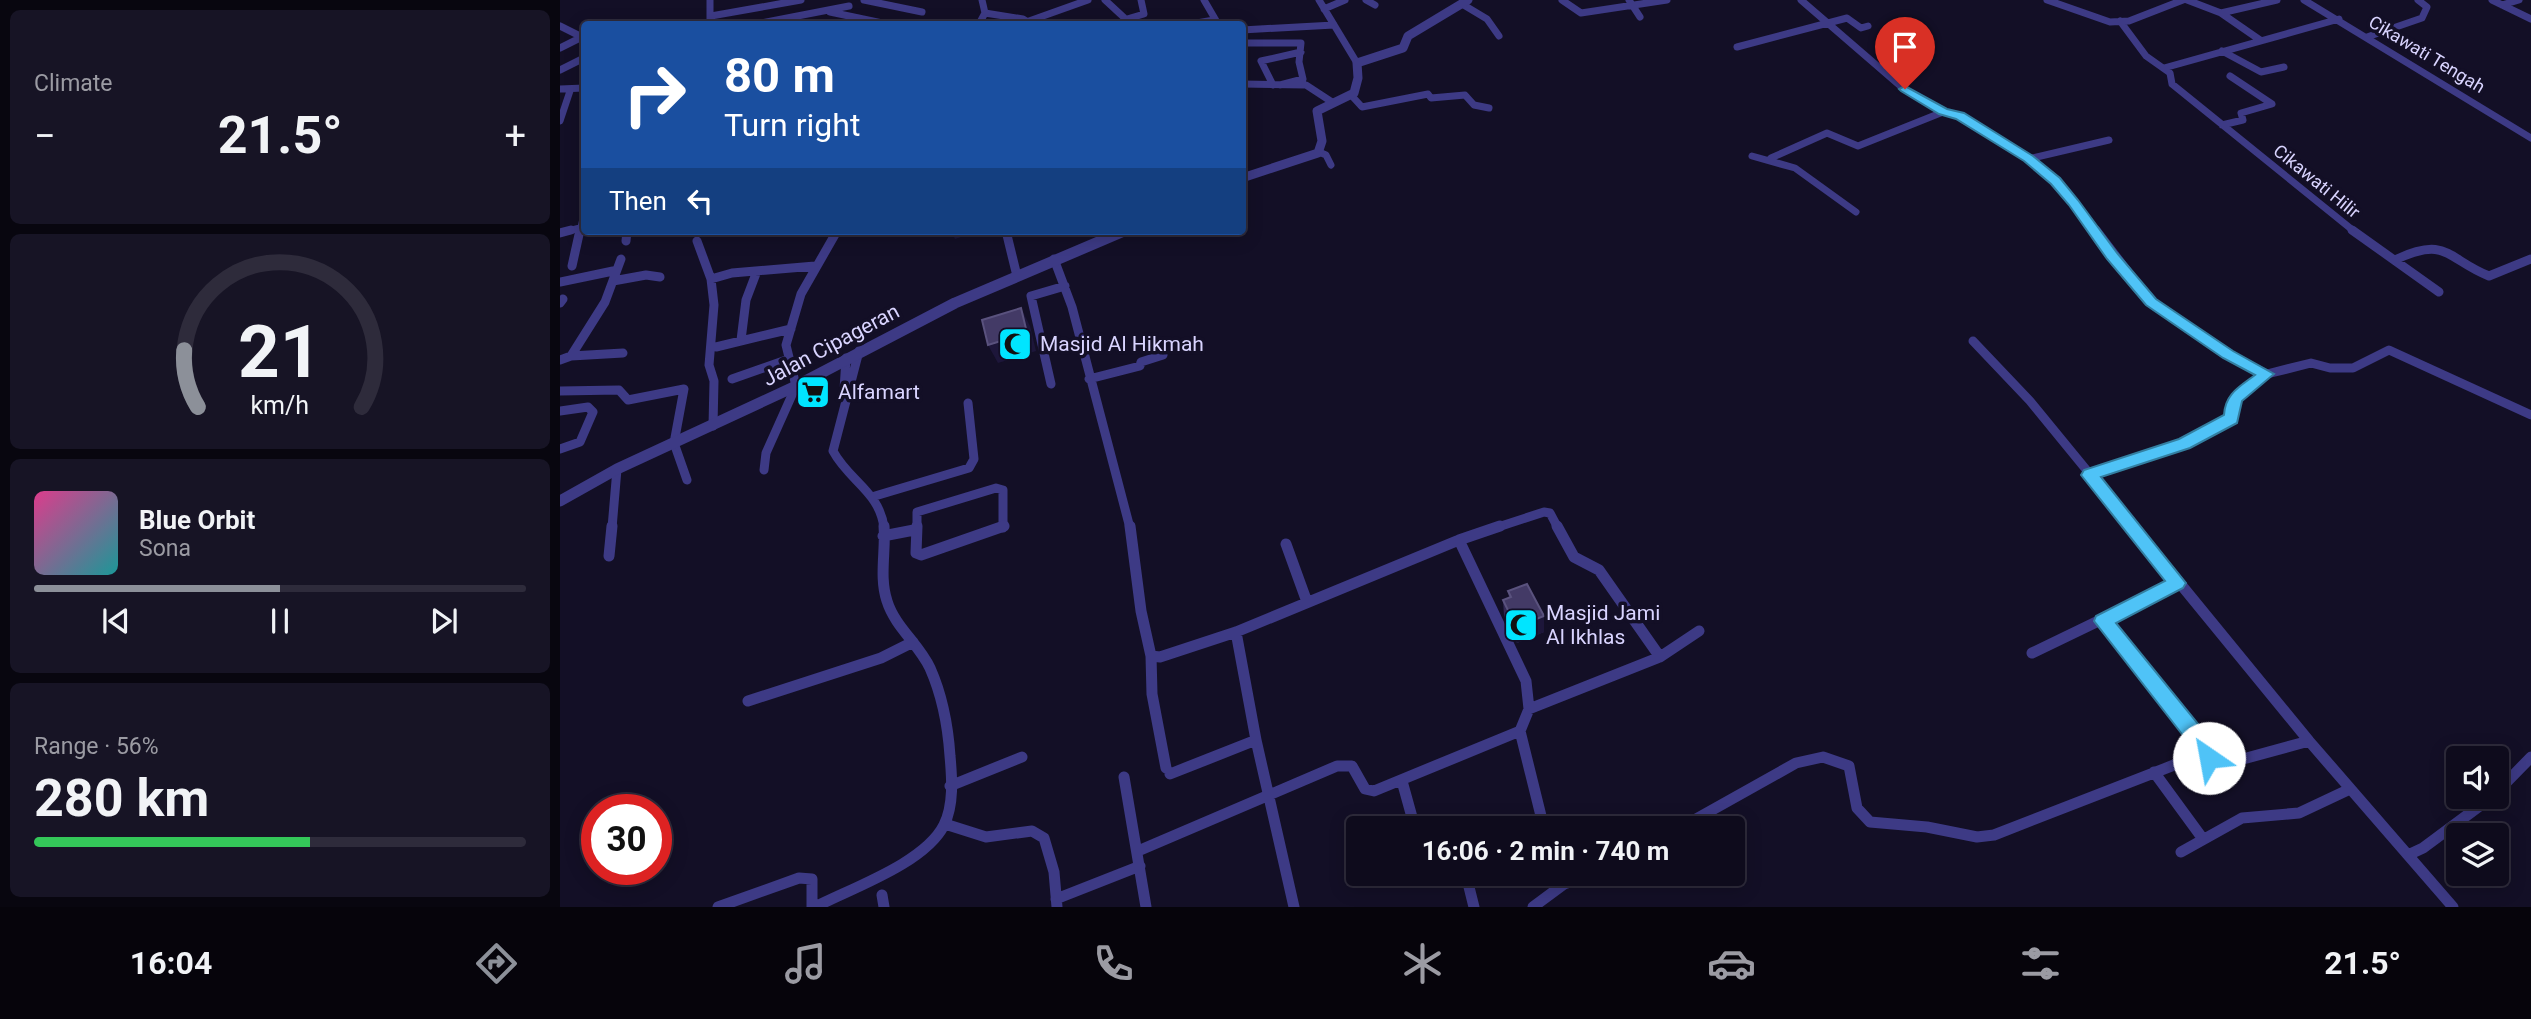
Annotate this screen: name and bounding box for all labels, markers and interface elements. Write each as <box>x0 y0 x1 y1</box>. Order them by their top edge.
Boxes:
street label: Cikawati Tengah <box>2365 11 2489 97</box>
pin <box>1875 17 1935 89</box>
icon: arrive <box>1886 28 1924 66</box>
text: 80 m <box>724 47 835 104</box>
icon: right <box>609 49 700 140</box>
text: Climate <box>34 70 113 97</box>
text: 21.5° <box>218 105 343 166</box>
text: Turn right <box>724 106 860 144</box>
text: − <box>34 114 56 158</box>
text: + <box>504 114 526 158</box>
street label: Cikawati Hilir <box>2270 140 2364 222</box>
icon: left <box>681 182 719 220</box>
text: Then <box>609 186 667 216</box>
street label: Jalan Cipageran <box>759 299 903 391</box>
text: 21 <box>238 310 322 396</box>
mosque icon: Masjid Al Hikmah <box>996 325 1034 363</box>
place label: Masjid Al Hikmah <box>1040 332 1204 356</box>
supermarket icon: Alfamart <box>794 373 832 411</box>
place label: Alfamart <box>838 380 920 404</box>
text: km/h <box>251 391 309 420</box>
text: Blue Orbit <box>139 505 255 535</box>
text: Sona <box>139 535 191 562</box>
place label: Masjid Jami Al Ikhlas <box>1546 601 1660 649</box>
icon: previous <box>97 602 135 640</box>
icon: pause <box>261 602 299 640</box>
icon: next <box>425 602 463 640</box>
mosque icon: Masjid Jami Al Ikhlas <box>1502 606 1540 644</box>
position arrow <box>2172 721 2246 795</box>
text: Range · 56% <box>34 733 159 760</box>
map controls <box>2446 746 2509 886</box>
button: sound <box>2446 746 2509 809</box>
text: 280 km <box>34 768 209 829</box>
speed limit sign: 30 <box>581 794 672 885</box>
button: layers <box>2446 823 2509 886</box>
text: 16:06 · 2 min · 740 m <box>1422 836 1669 866</box>
icon: directions <box>472 939 521 988</box>
icon: music <box>781 939 830 988</box>
icon: phone <box>1089 939 1138 988</box>
icon: climate <box>1398 939 1447 988</box>
icon: car <box>1707 939 1756 988</box>
icon: filters <box>2016 939 2065 988</box>
text: 16:04 <box>130 944 212 982</box>
text: 21.5° <box>2324 944 2401 982</box>

